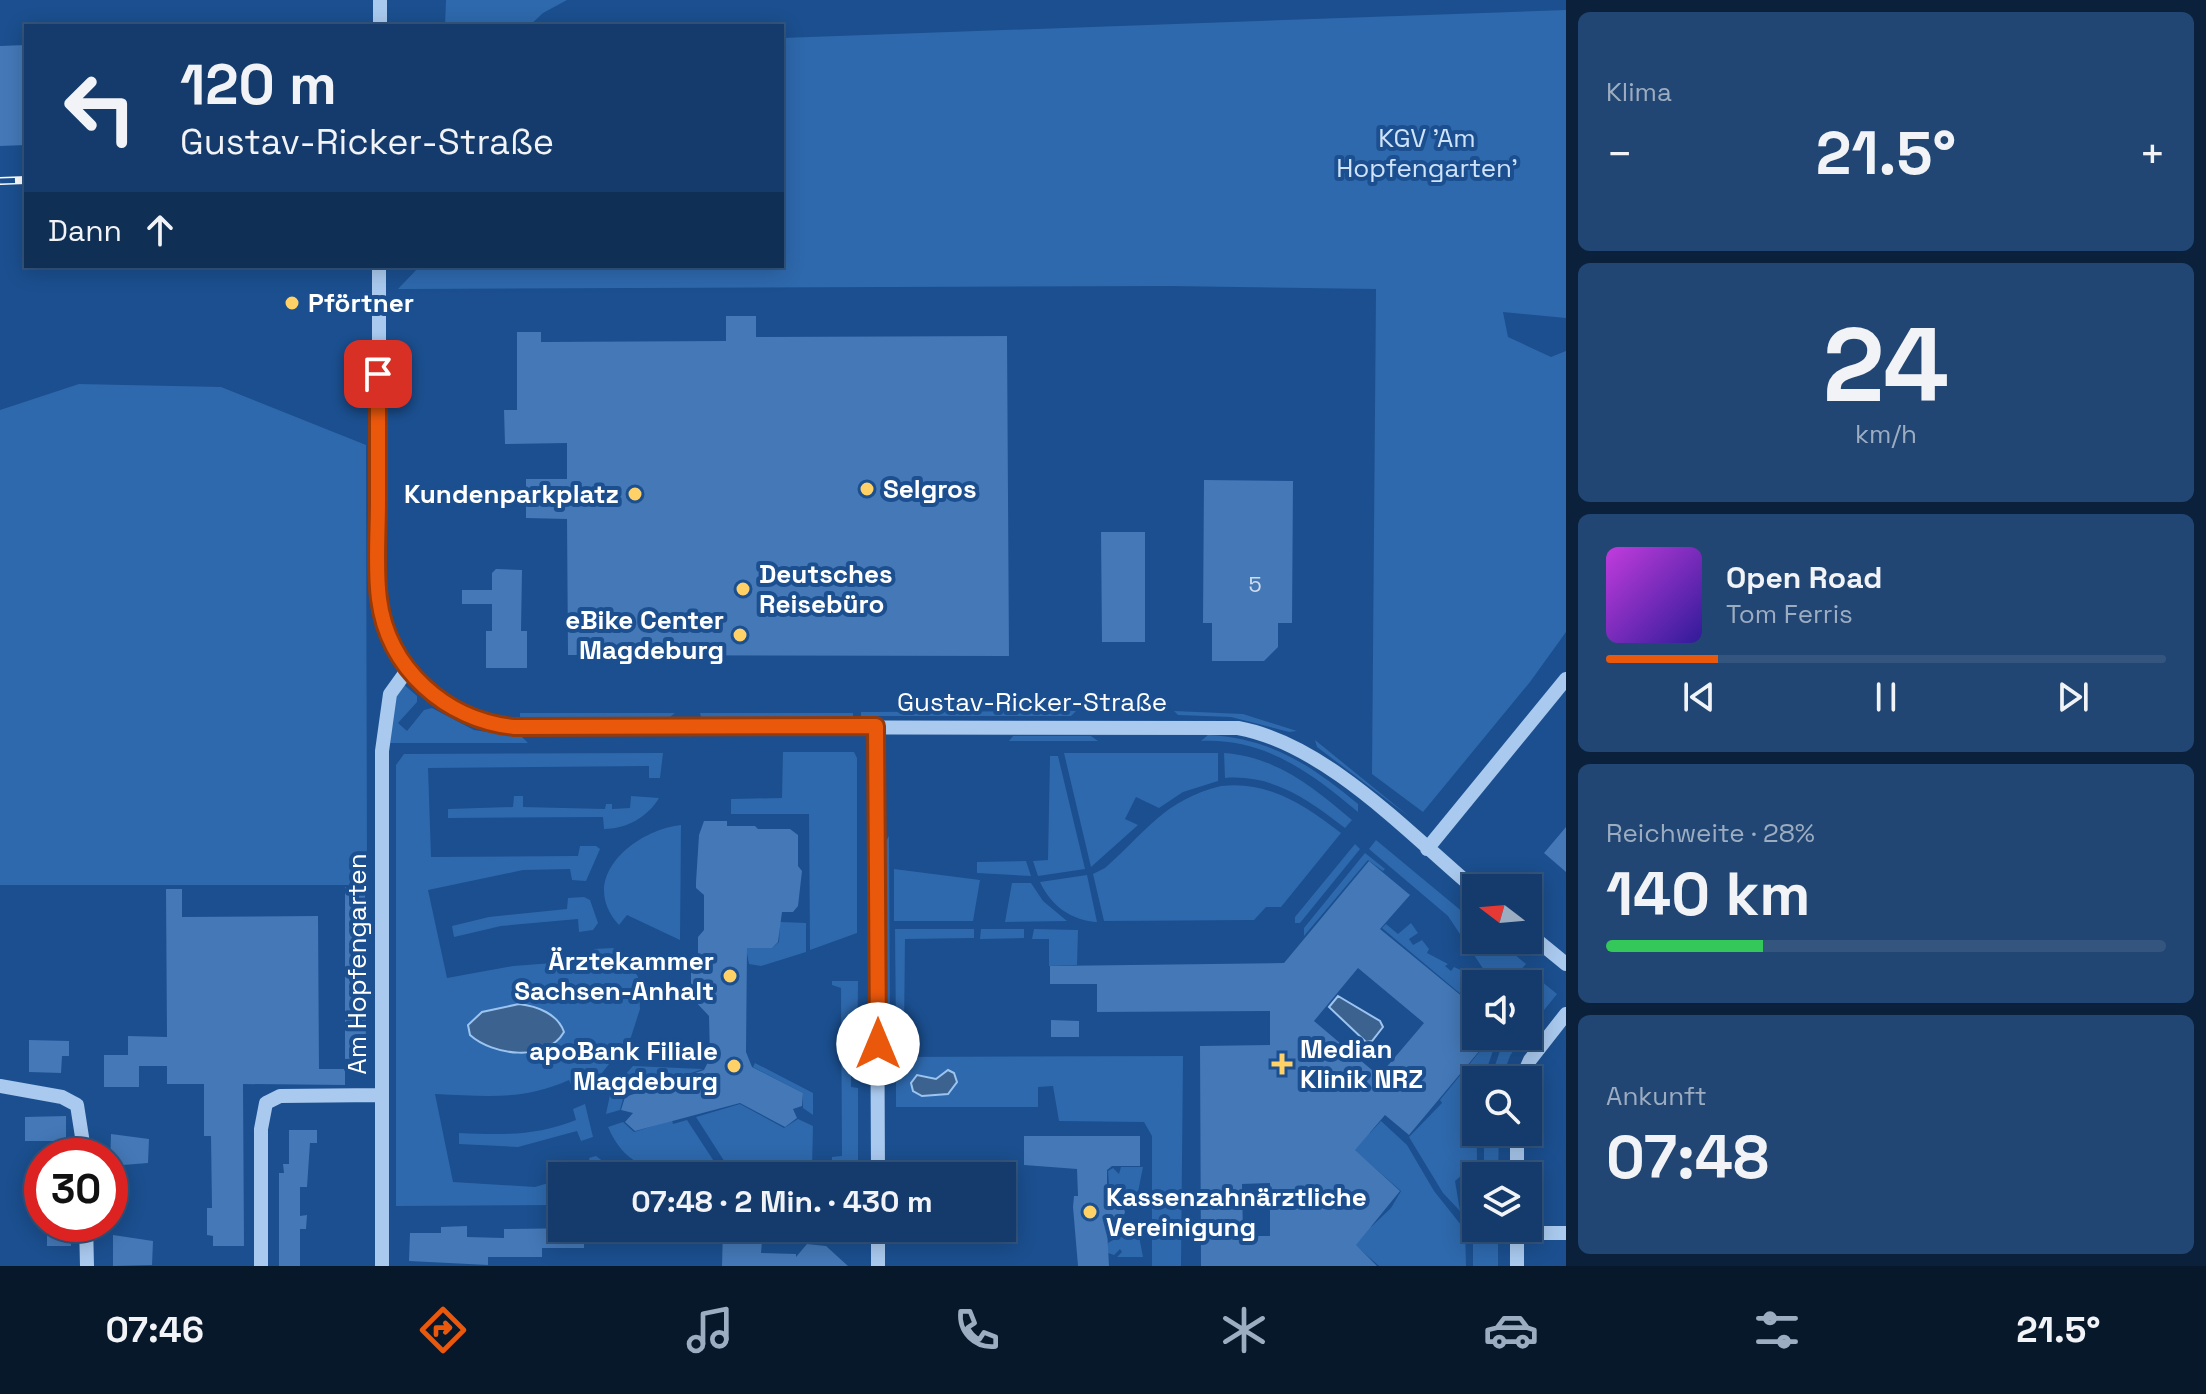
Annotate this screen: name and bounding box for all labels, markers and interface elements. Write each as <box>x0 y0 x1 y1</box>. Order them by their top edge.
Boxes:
text: 120 m <box>180 49 337 120</box>
icon: left <box>48 56 152 160</box>
text: Klima <box>1606 75 1672 109</box>
text: 21.5° <box>1816 115 1956 192</box>
text: Gustav-Ricker-Straße <box>180 119 554 165</box>
park label: KGV 'Am Hopfengarten' <box>1336 121 1518 185</box>
text: − <box>1606 126 1633 182</box>
text: + <box>2139 126 2166 182</box>
icon: ahead <box>138 208 182 252</box>
text: Dann <box>48 211 122 250</box>
place label: Pförtner <box>308 286 414 320</box>
marker: Pförtner <box>283 294 301 312</box>
text: 24 <box>1823 299 1949 431</box>
pin <box>344 340 412 408</box>
icon: arrive <box>356 352 400 396</box>
text: km/h <box>1855 417 1917 451</box>
place label: Selgros <box>883 472 977 506</box>
place label: Kundenparkplatz <box>404 477 619 511</box>
marker: Selgros <box>858 480 876 498</box>
marker: Kundenparkplatz <box>626 485 644 503</box>
place label: Deutsches Reisebüro <box>759 557 893 621</box>
text: Open Road <box>1726 558 1882 597</box>
house number: 5 <box>1248 570 1262 598</box>
marker: Deutsches Reisebüro <box>734 580 752 598</box>
text: Tom Ferris <box>1726 597 1853 631</box>
place label: eBike Center Magdeburg <box>565 603 724 667</box>
marker: eBike Center Magdeburg <box>731 626 749 644</box>
icon: previous <box>1677 675 1721 719</box>
icon: pause <box>1864 675 1908 719</box>
icon: next <box>2051 675 2095 719</box>
street label: Gustav-Ricker-Straße <box>897 685 1167 719</box>
text: Reichweite · 28% <box>1606 816 1815 850</box>
street label: Am Hopfengarten <box>340 853 374 1075</box>
text: 140 km <box>1606 856 1810 933</box>
north arrow <box>1462 874 1542 954</box>
map controls <box>1462 874 1542 1242</box>
place label: Ärztekammer Sachsen-Anhalt <box>514 944 714 1008</box>
marker: Ärztekammer Sachsen-Anhalt <box>721 967 739 985</box>
button: sound <box>1462 970 1542 1050</box>
position arrow <box>836 1002 920 1086</box>
place label: Median Klinik NRZ <box>1300 1032 1423 1096</box>
place label: apoBank Filiale Magdeburg <box>529 1034 718 1098</box>
marker: Median Klinik NRZ <box>1271 1053 1293 1075</box>
marker: apoBank Filiale Magdeburg <box>725 1057 743 1075</box>
button: search <box>1462 1066 1542 1146</box>
text: Ankunft <box>1606 1079 1707 1113</box>
text: 07:48 <box>1606 1119 1769 1196</box>
speed limit sign: 30 <box>24 1138 128 1242</box>
button: layers <box>1462 1162 1542 1242</box>
place label: Kassenzahnärztliche Vereinigung <box>1106 1180 1367 1244</box>
text: 07:48 · 2 Min. · 430 m <box>631 1182 933 1221</box>
marker: Kassenzahnärztliche Vereinigung <box>1081 1203 1099 1221</box>
icon: directions <box>415 1302 471 1358</box>
icon: music <box>682 1302 738 1358</box>
icon: phone <box>949 1302 1005 1358</box>
icon: climate <box>1216 1302 1272 1358</box>
icon: car <box>1483 1302 1539 1358</box>
icon: filters <box>1749 1302 1805 1358</box>
text: 07:46 <box>105 1307 204 1353</box>
text: 21.5° <box>2016 1307 2101 1353</box>

